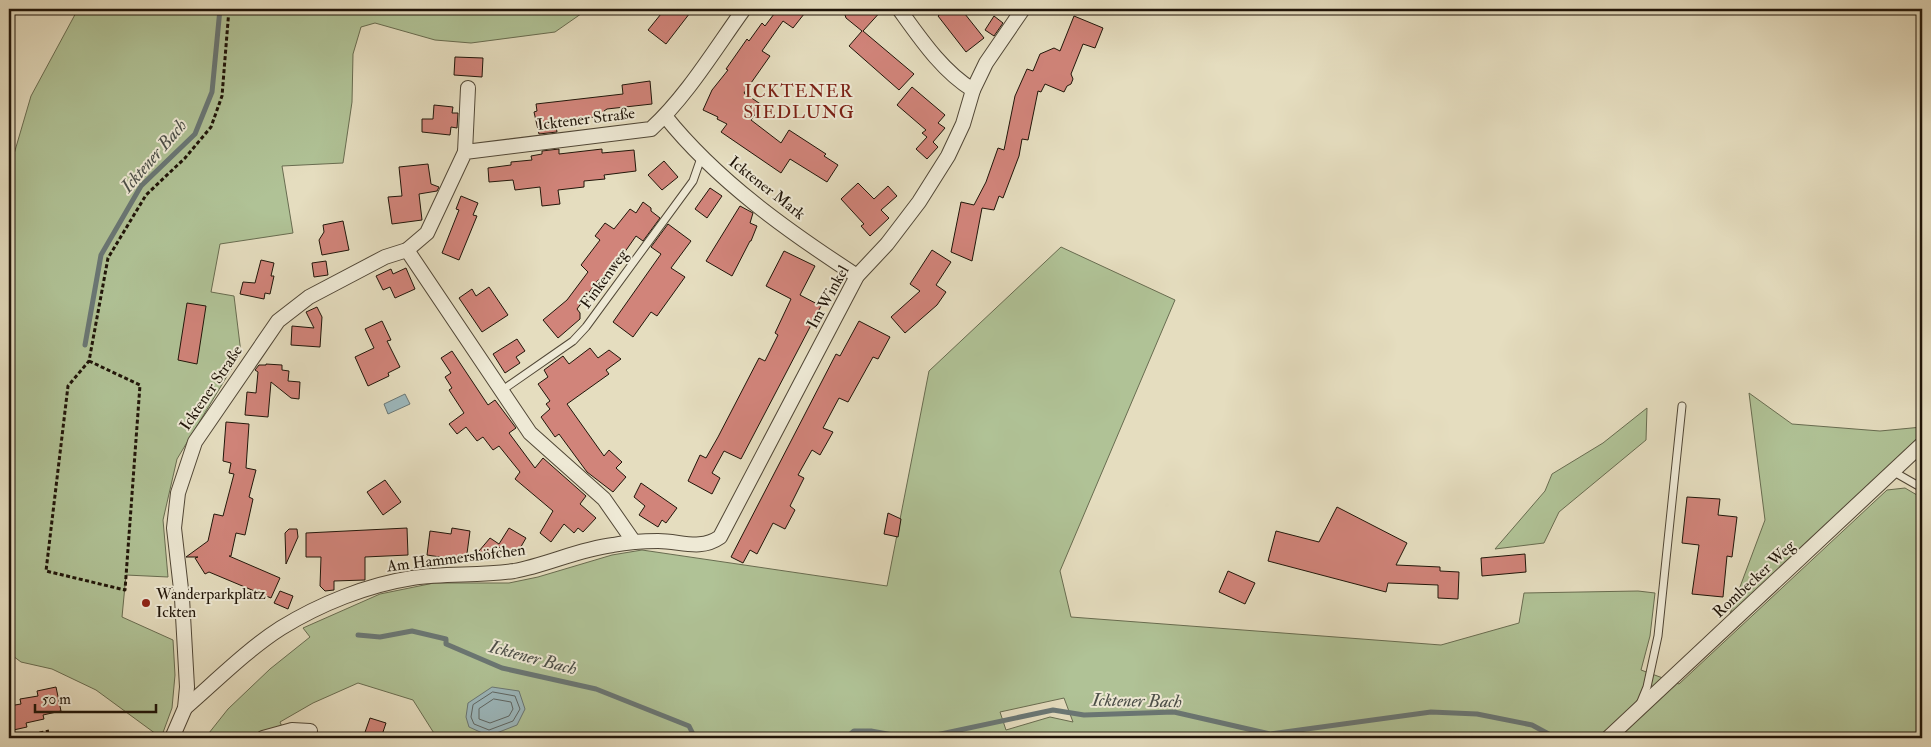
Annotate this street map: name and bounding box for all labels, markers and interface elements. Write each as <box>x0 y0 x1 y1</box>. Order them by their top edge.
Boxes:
district label: ICKTENER SIEDLUNG <box>743 80 855 124</box>
street label: Icktener Straße <box>536 103 636 135</box>
water label: Icktener Bach <box>115 115 192 198</box>
street label: Icktener Mark <box>725 152 810 224</box>
street label: Finkenweg <box>576 244 633 313</box>
street label: Im Winkel <box>802 262 854 332</box>
street label: Icktener Straße <box>175 341 247 434</box>
street label: Rombecker Weg <box>1709 535 1800 622</box>
street label: Am Hammershöfchen <box>385 540 526 577</box>
place label: Wanderparkplatz Ickten <box>155 584 266 622</box>
marker: Wanderparkplatz Ickten <box>140 597 152 609</box>
water label: Icktener Bach <box>486 635 579 681</box>
scale bar <box>35 682 156 714</box>
water label: Icktener Bach <box>1091 689 1182 713</box>
text: 50 m <box>42 690 71 709</box>

